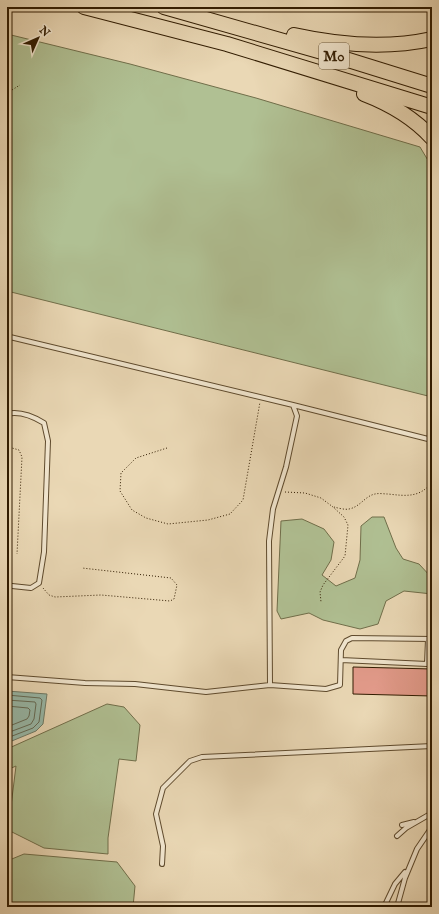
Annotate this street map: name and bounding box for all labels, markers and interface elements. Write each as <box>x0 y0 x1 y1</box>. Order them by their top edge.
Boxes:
north arrow <box>18 18 58 58</box>
text: N <box>35 23 53 40</box>
road number: M0 <box>319 43 349 69</box>

